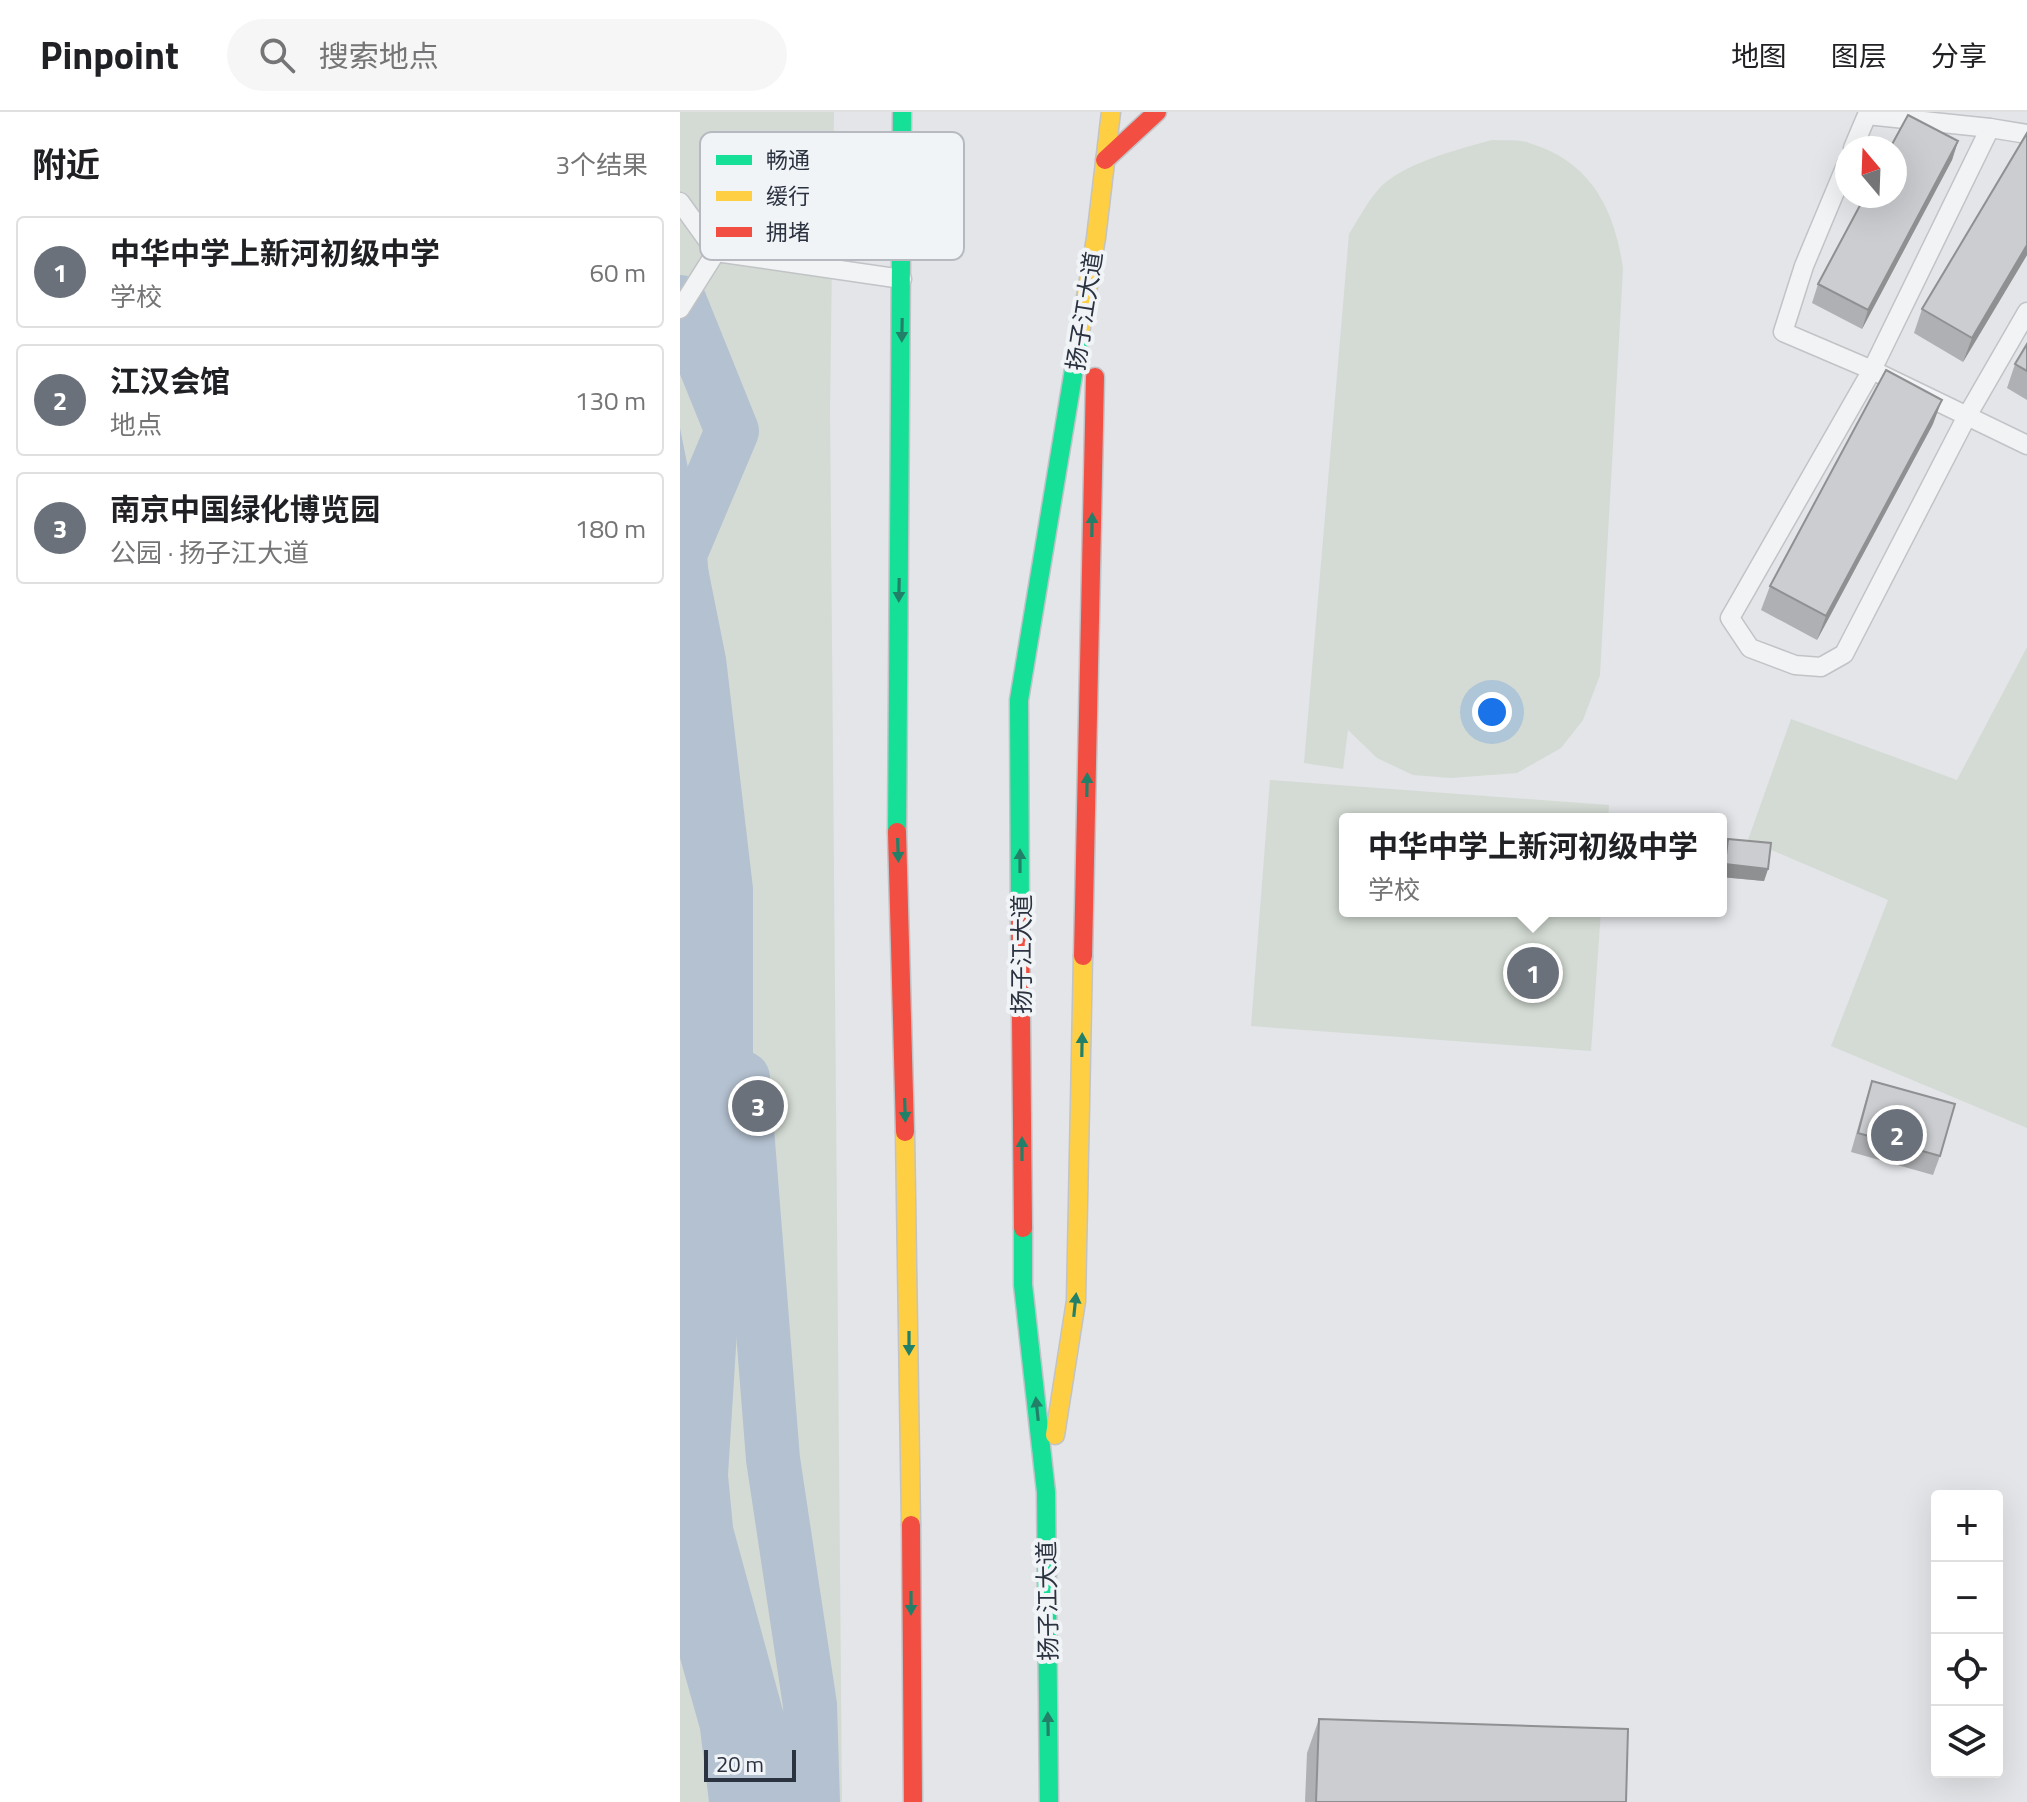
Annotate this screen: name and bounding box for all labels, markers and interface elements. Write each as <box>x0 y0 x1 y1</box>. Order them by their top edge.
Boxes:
search box <box>227 19 787 91</box>
text: Pinpoint <box>40 26 179 84</box>
icon: search <box>255 33 299 77</box>
text: 搜索地点 <box>319 33 439 79</box>
text: 地图 <box>1731 34 1787 77</box>
text: 图层 <box>1831 34 1887 77</box>
text: 分享 <box>1931 34 1987 77</box>
legend <box>700 132 964 260</box>
north arrow <box>1835 136 1907 208</box>
text: 附近 <box>32 138 100 190</box>
text: 畅通 <box>766 143 810 177</box>
text: 3个结果 <box>555 145 648 184</box>
text: 缓行 <box>766 179 810 213</box>
text: 拥堵 <box>766 215 810 249</box>
text: 中华中学上新河初级中学 <box>110 230 440 276</box>
street label: 扬子江大道 <box>1057 249 1111 373</box>
text: 1 <box>53 253 67 292</box>
text: 60 m <box>589 253 646 292</box>
text: 学校 <box>110 277 162 316</box>
one-way arrow <box>895 318 908 343</box>
text: 江汉会馆 <box>110 358 230 404</box>
text: 2 <box>53 381 67 420</box>
text: 130 m <box>575 381 646 420</box>
text: 地点 <box>110 405 162 444</box>
text: 南京中国绿化博览园 <box>110 486 380 532</box>
text: 3 <box>53 509 67 548</box>
text: 180 m <box>575 509 646 548</box>
one-way arrow <box>1086 512 1099 537</box>
text: 公园 · 扬子江大道 <box>110 533 309 572</box>
one-way arrow <box>892 578 905 603</box>
your location <box>1472 692 1512 732</box>
one-way arrow <box>1081 772 1094 797</box>
popup <box>1339 813 1727 917</box>
text: 中华中学上新河初级中学 <box>1368 823 1698 869</box>
one-way arrow <box>891 838 904 863</box>
one-way arrow <box>1014 848 1026 873</box>
text: 学校 <box>1368 870 1420 909</box>
street label: 扬子江大道 <box>1003 894 1039 1014</box>
pin: 1 <box>1507 943 1559 1003</box>
one-way arrow <box>1076 1032 1088 1057</box>
pin: 3 <box>732 1076 784 1136</box>
one-way arrow <box>898 1098 911 1123</box>
pin: 2 <box>1871 1105 1923 1165</box>
one-way arrow <box>1016 1136 1028 1161</box>
one-way arrow <box>1069 1292 1082 1317</box>
one-way arrow <box>903 1331 915 1356</box>
one-way arrow <box>1030 1396 1043 1421</box>
map controls <box>1931 1490 2003 1778</box>
button: + <box>1931 1490 2003 1562</box>
street label: 扬子江大道 <box>1028 1541 1066 1661</box>
button: − <box>1931 1562 2003 1634</box>
one-way arrow <box>905 1591 917 1616</box>
button: locate <box>1931 1634 2003 1706</box>
button: layers <box>1931 1706 2003 1778</box>
one-way arrow <box>1042 1711 1054 1736</box>
scale bar <box>704 1746 796 1782</box>
text: 20 m <box>716 1747 764 1781</box>

